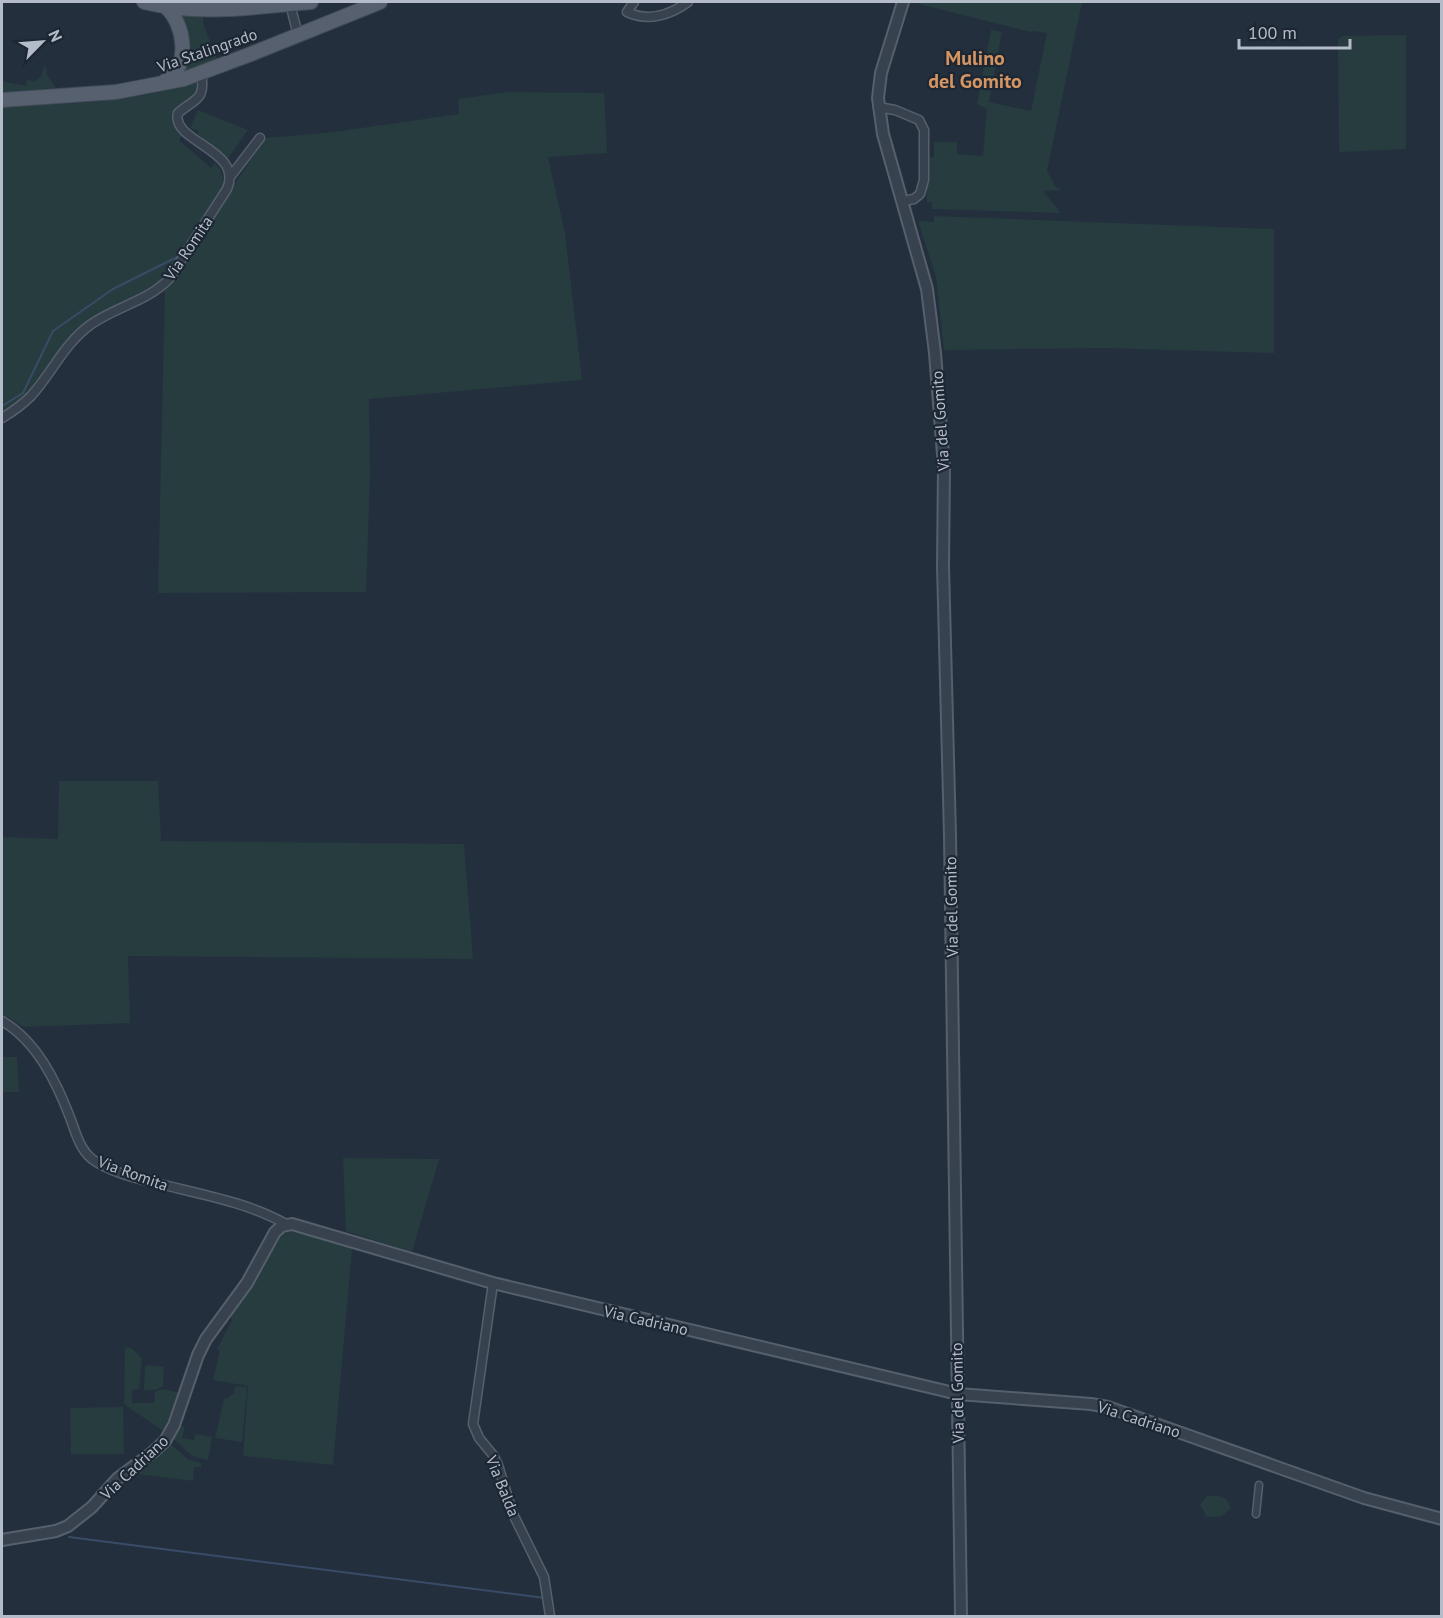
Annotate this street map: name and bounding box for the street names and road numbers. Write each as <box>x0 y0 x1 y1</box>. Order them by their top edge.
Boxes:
street label: Via Stalingrado <box>153 24 260 77</box>
street label: Via Romita <box>159 212 217 285</box>
street label: Via del Gomito <box>927 370 954 473</box>
street label: Via del Gomito <box>940 856 962 959</box>
street label: Via Romita <box>94 1151 171 1195</box>
street label: Via Cadriano <box>601 1300 690 1339</box>
street label: Via del Gomito <box>946 1342 968 1445</box>
street label: Via Cadriano <box>1094 1396 1183 1442</box>
street label: Via Cadriano <box>95 1430 172 1504</box>
street label: Via Balda <box>481 1452 524 1519</box>

